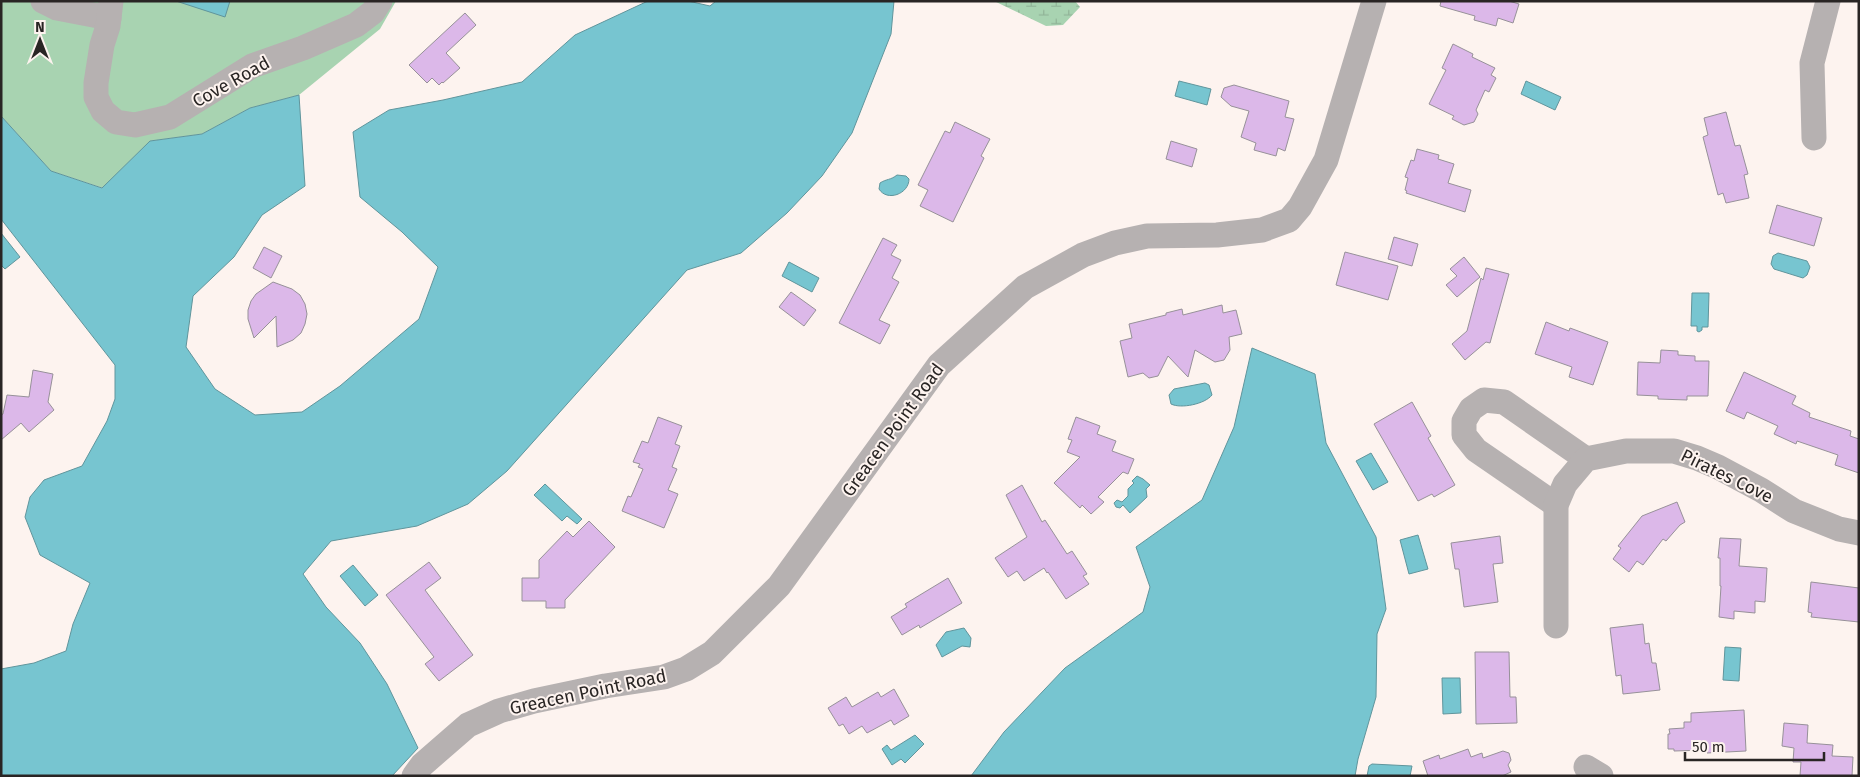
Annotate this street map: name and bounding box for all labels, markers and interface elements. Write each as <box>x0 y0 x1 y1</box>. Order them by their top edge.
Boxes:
north arrow <box>15 15 65 65</box>
text: N <box>35 19 45 36</box>
street label: Cove Road <box>188 52 274 112</box>
street label: Greacen Point Road <box>837 359 949 501</box>
street label: Pirates Cove <box>1677 444 1777 508</box>
street label: Greacen Point Road <box>508 665 668 719</box>
scale bar <box>1685 730 1824 762</box>
text: 50 m <box>1692 738 1725 756</box>

